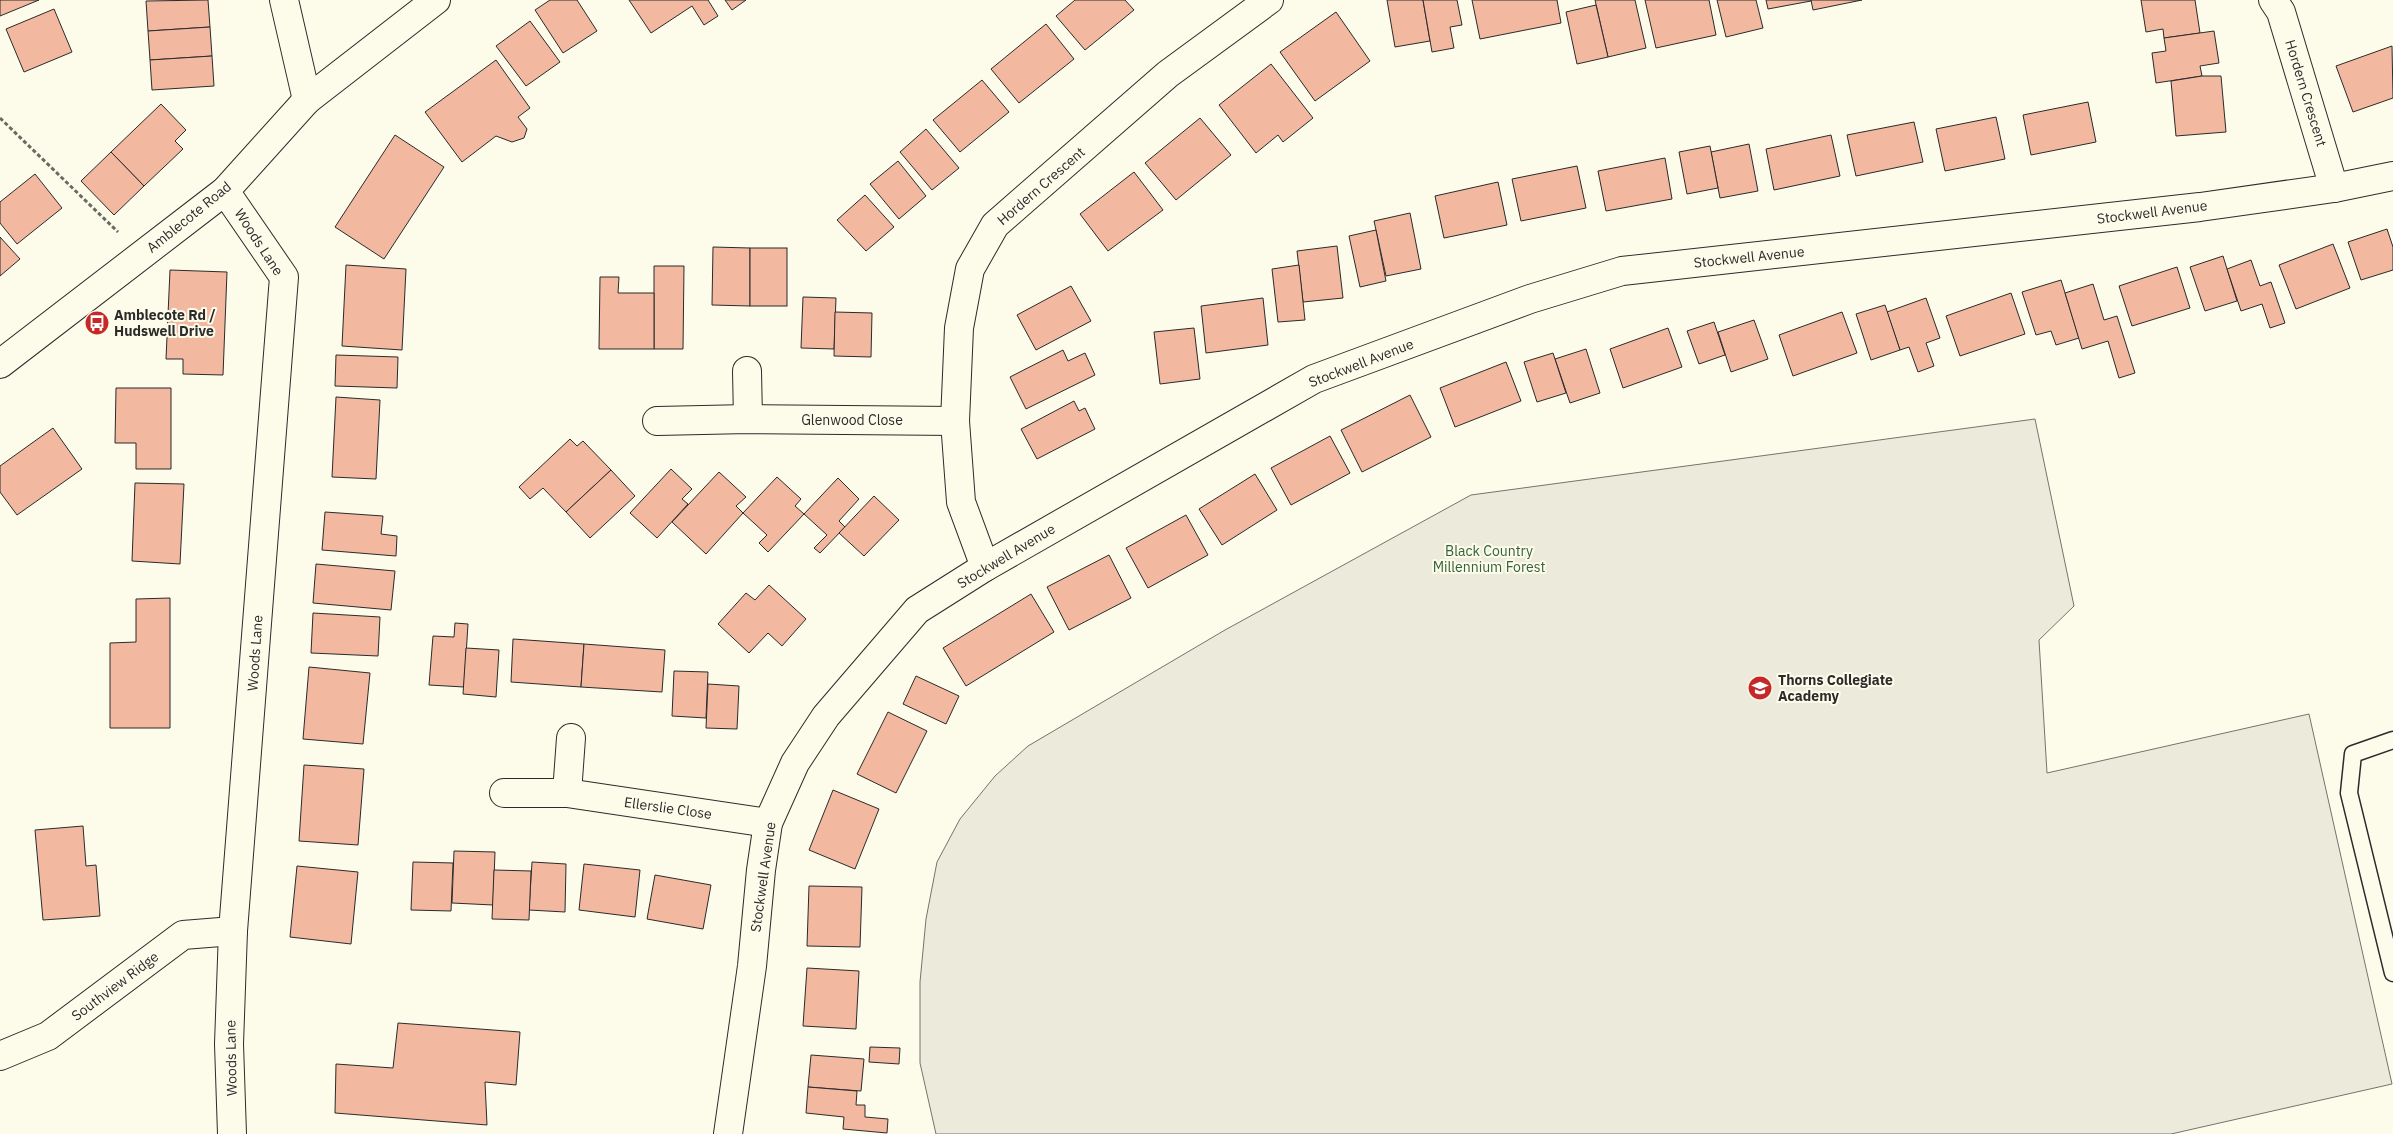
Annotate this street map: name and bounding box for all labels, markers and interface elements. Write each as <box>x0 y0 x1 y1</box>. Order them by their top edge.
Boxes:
street label: Hordern Crescent <box>2281 37 2331 149</box>
street label: Hordern Crescent <box>993 143 1089 229</box>
street label: Amblecote Road <box>143 177 235 257</box>
street label: Stockwell Avenue <box>2096 196 2209 228</box>
street label: Woods Lane <box>231 205 287 279</box>
street label: Stockwell Avenue <box>1693 242 1806 272</box>
place label: Amblecote Rd / Hudswell Drive <box>114 306 216 340</box>
bus stop icon: Amblecote Rd / Hudswell Drive <box>84 310 110 336</box>
street label: Stockwell Avenue <box>1306 335 1416 391</box>
street label: Glenwood Close <box>801 411 903 429</box>
street label: Stockwell Avenue <box>954 519 1059 592</box>
park label: Black Country Millennium Forest <box>1433 542 1545 576</box>
street label: Woods Lane <box>243 614 267 692</box>
place label: Thorns Collegiate Academy <box>1778 671 1893 705</box>
school or university icon: Thorns Collegiate Academy <box>1747 675 1773 701</box>
street label: Ellerslie Close <box>623 793 713 823</box>
street label: Stockwell Avenue <box>746 820 780 933</box>
street label: Southview Ridge <box>68 947 162 1025</box>
street label: Woods Lane <box>221 1019 241 1096</box>

